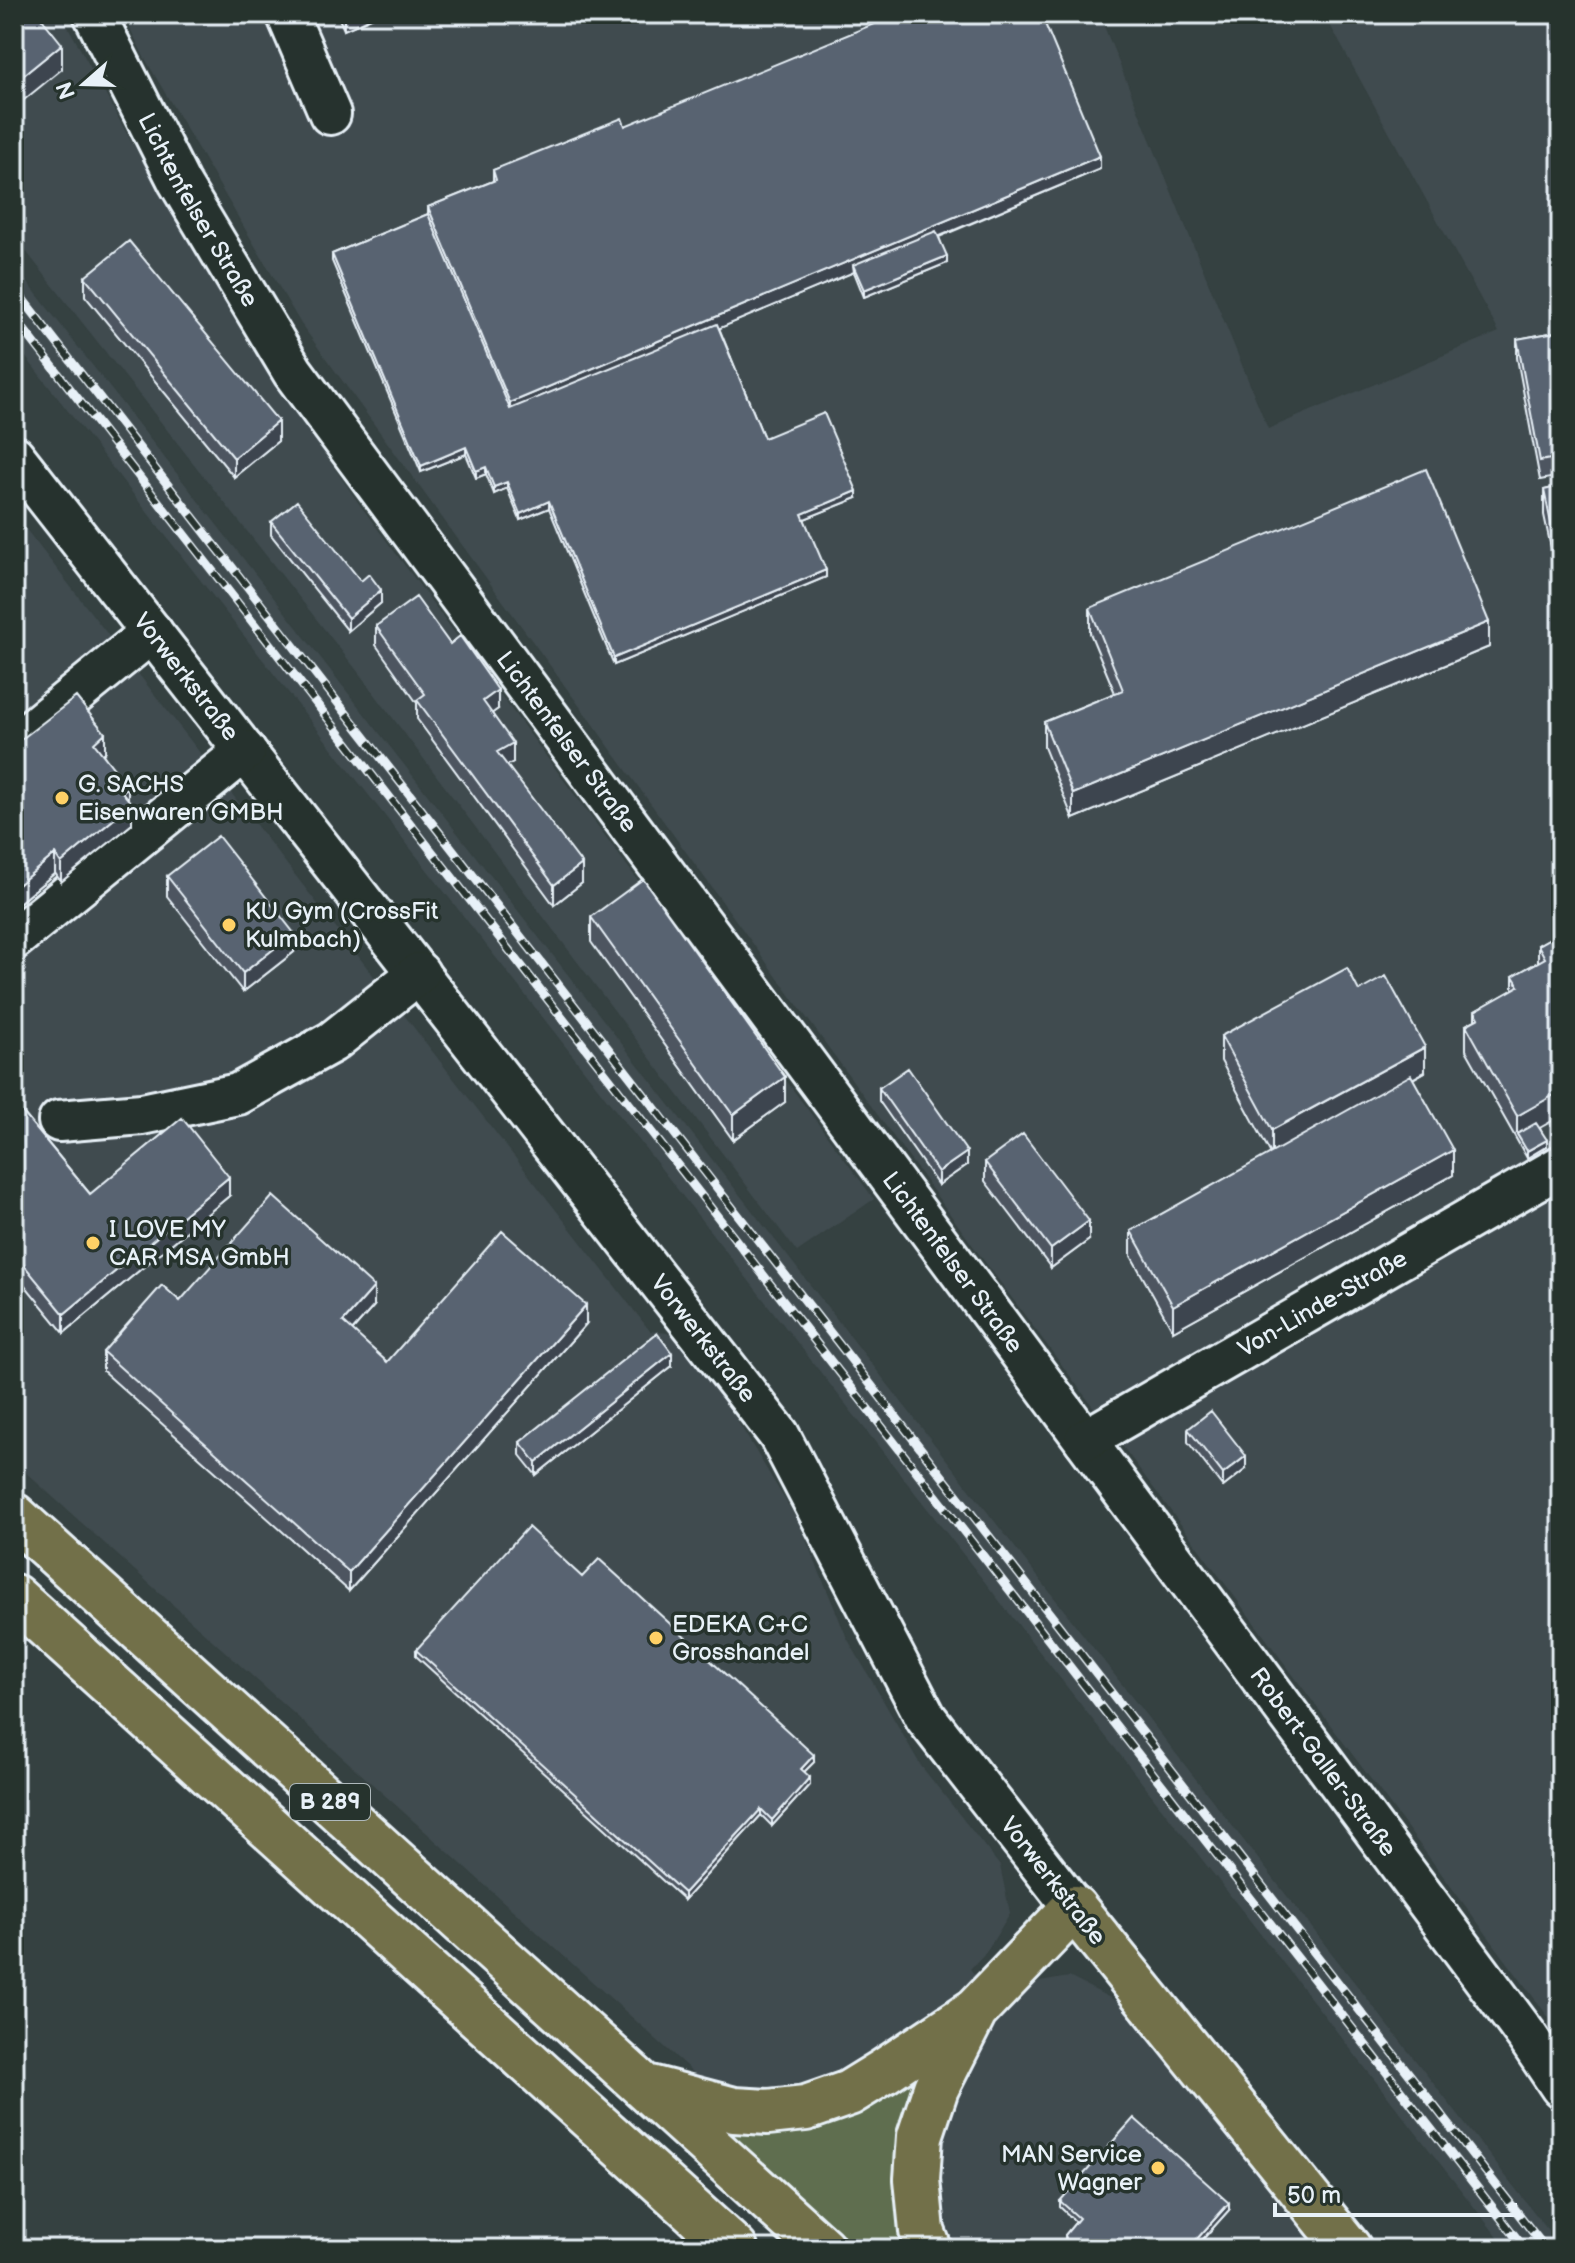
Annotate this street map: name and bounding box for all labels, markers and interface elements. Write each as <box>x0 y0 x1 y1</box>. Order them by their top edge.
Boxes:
north arrow <box>44 44 124 124</box>
text: N <box>51 78 82 103</box>
street label: Lichtenfelser Straße <box>132 108 265 312</box>
street label: Vorwerkstraße <box>127 607 245 746</box>
street label: Lichtenfelser Straße <box>490 645 644 838</box>
place label: G. SACHS Eisenwaren GMBH <box>78 770 284 827</box>
marker: G. SACHS Eisenwaren GMBH <box>53 789 71 807</box>
place label: KU Gym (CrossFit Kulmbach) <box>245 897 439 954</box>
marker: KU Gym (CrossFit Kulmbach) <box>220 916 238 934</box>
street label: Lichtenfelser Straße <box>876 1166 1030 1359</box>
place label: I LOVE MY CAR MSA GmbH <box>109 1215 290 1272</box>
marker: I LOVE MY CAR MSA GmbH <box>84 1234 102 1252</box>
street label: Von-Linde-Straße <box>1233 1243 1412 1363</box>
street label: Vorwerkstraße <box>645 1269 763 1408</box>
place label: EDEKA C+C Grosshandel <box>672 1610 809 1667</box>
marker: EDEKA C+C Grosshandel <box>647 1629 665 1647</box>
street label: Robert-Galler-Straße <box>1244 1662 1403 1862</box>
road number: B 289 <box>290 1784 370 1820</box>
street label: Vorwerkstraße <box>994 1811 1112 1951</box>
place label: MAN Service Wagner <box>1001 2140 1142 2197</box>
marker: MAN Service Wagner <box>1149 2159 1167 2177</box>
scale bar <box>1275 2167 1515 2217</box>
text: 50 m <box>1287 2181 1341 2210</box>

